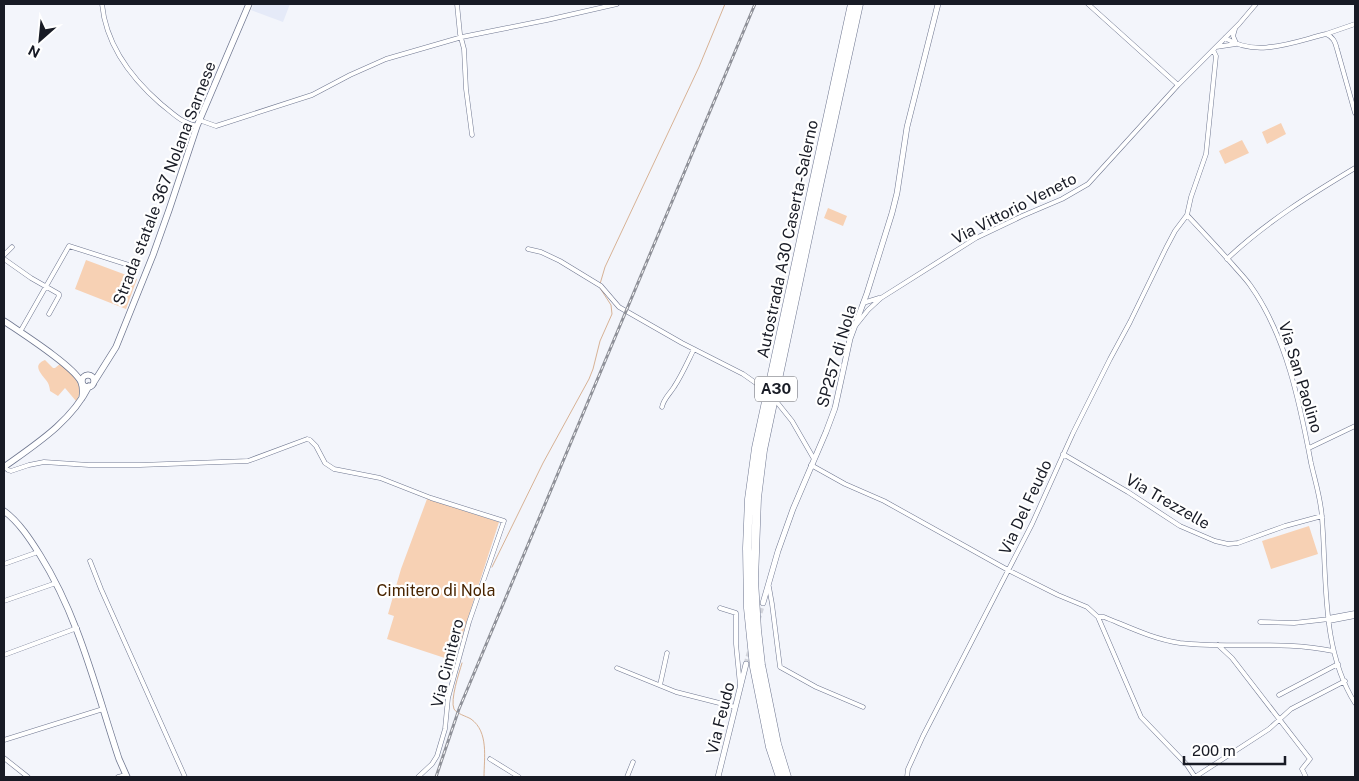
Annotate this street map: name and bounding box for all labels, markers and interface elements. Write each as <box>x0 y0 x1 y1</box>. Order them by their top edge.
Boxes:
north arrow <box>15 15 65 65</box>
text: N <box>26 42 43 61</box>
street label: Strada statale 367 Nolana Sarnese <box>109 59 220 308</box>
street label: Autostrada A30 Caserta-Salerno <box>753 118 822 360</box>
street label: Via Vittorio Veneto <box>949 169 1080 248</box>
street label: SP257 di Nola <box>813 303 860 410</box>
street label: Via San Paolino <box>1275 319 1326 435</box>
road number: A30 <box>755 376 797 402</box>
street label: Via Del Feudo <box>995 457 1056 558</box>
street label: Via Trezzelle <box>1122 470 1213 533</box>
park label: Cimitero di Nola <box>377 581 495 600</box>
street label: Via Cimitero <box>427 617 468 709</box>
street label: Via Feudo <box>702 680 739 756</box>
scale bar <box>1184 734 1285 766</box>
text: 200 m <box>1192 742 1236 759</box>

